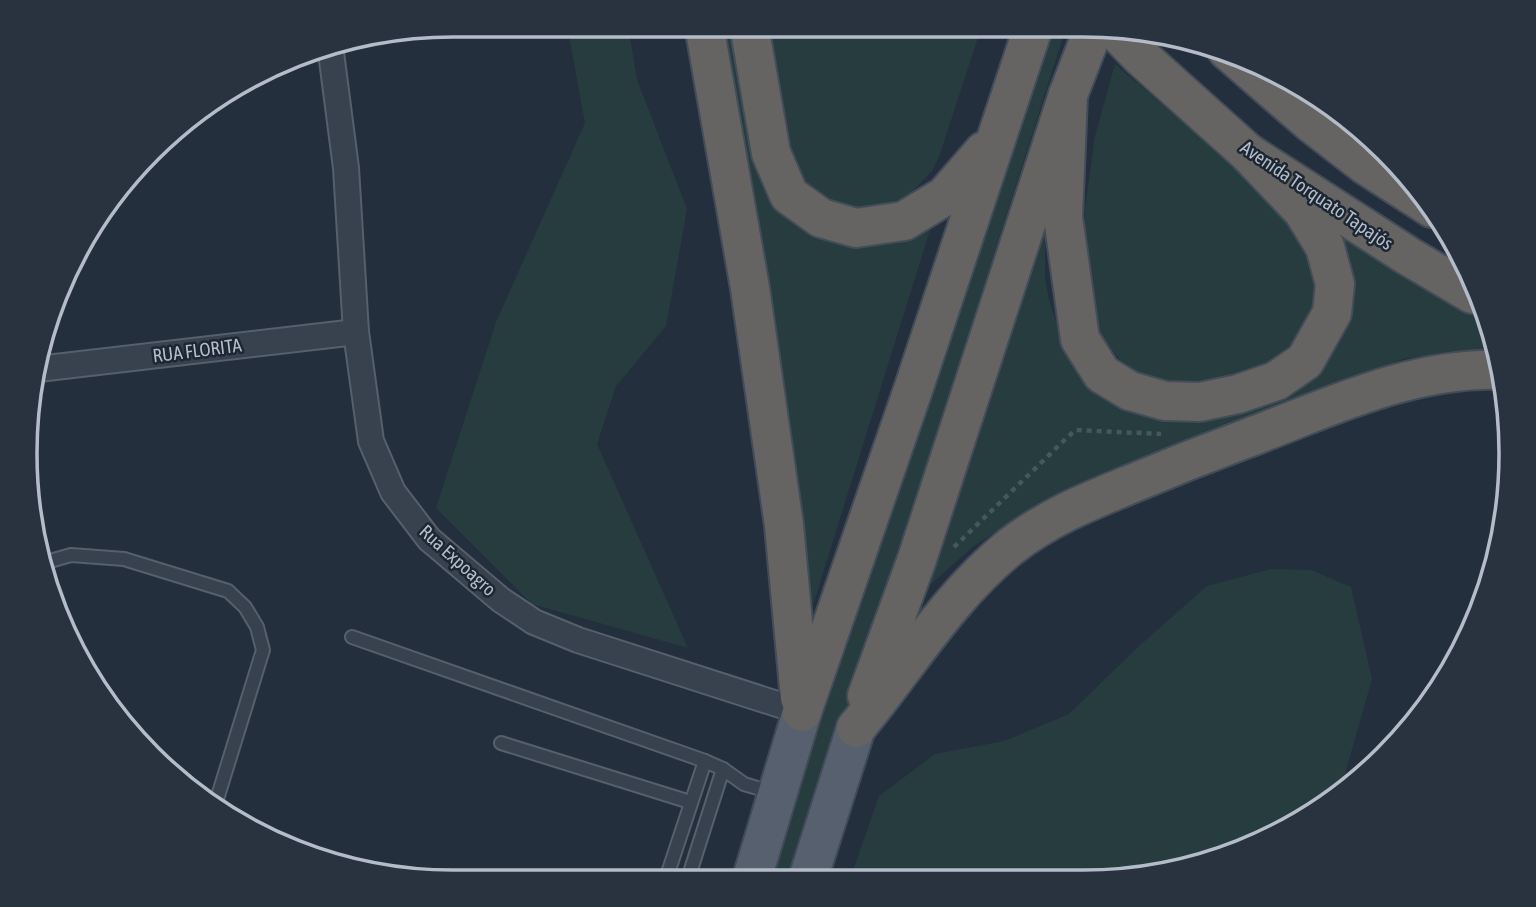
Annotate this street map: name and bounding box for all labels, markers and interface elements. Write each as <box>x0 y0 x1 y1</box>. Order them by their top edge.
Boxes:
street label: Avenida Torquato Tapajós <box>1237 136 1398 254</box>
street label: RUA FLORITA <box>151 334 243 366</box>
street label: Rua Expoagro <box>415 520 501 600</box>

